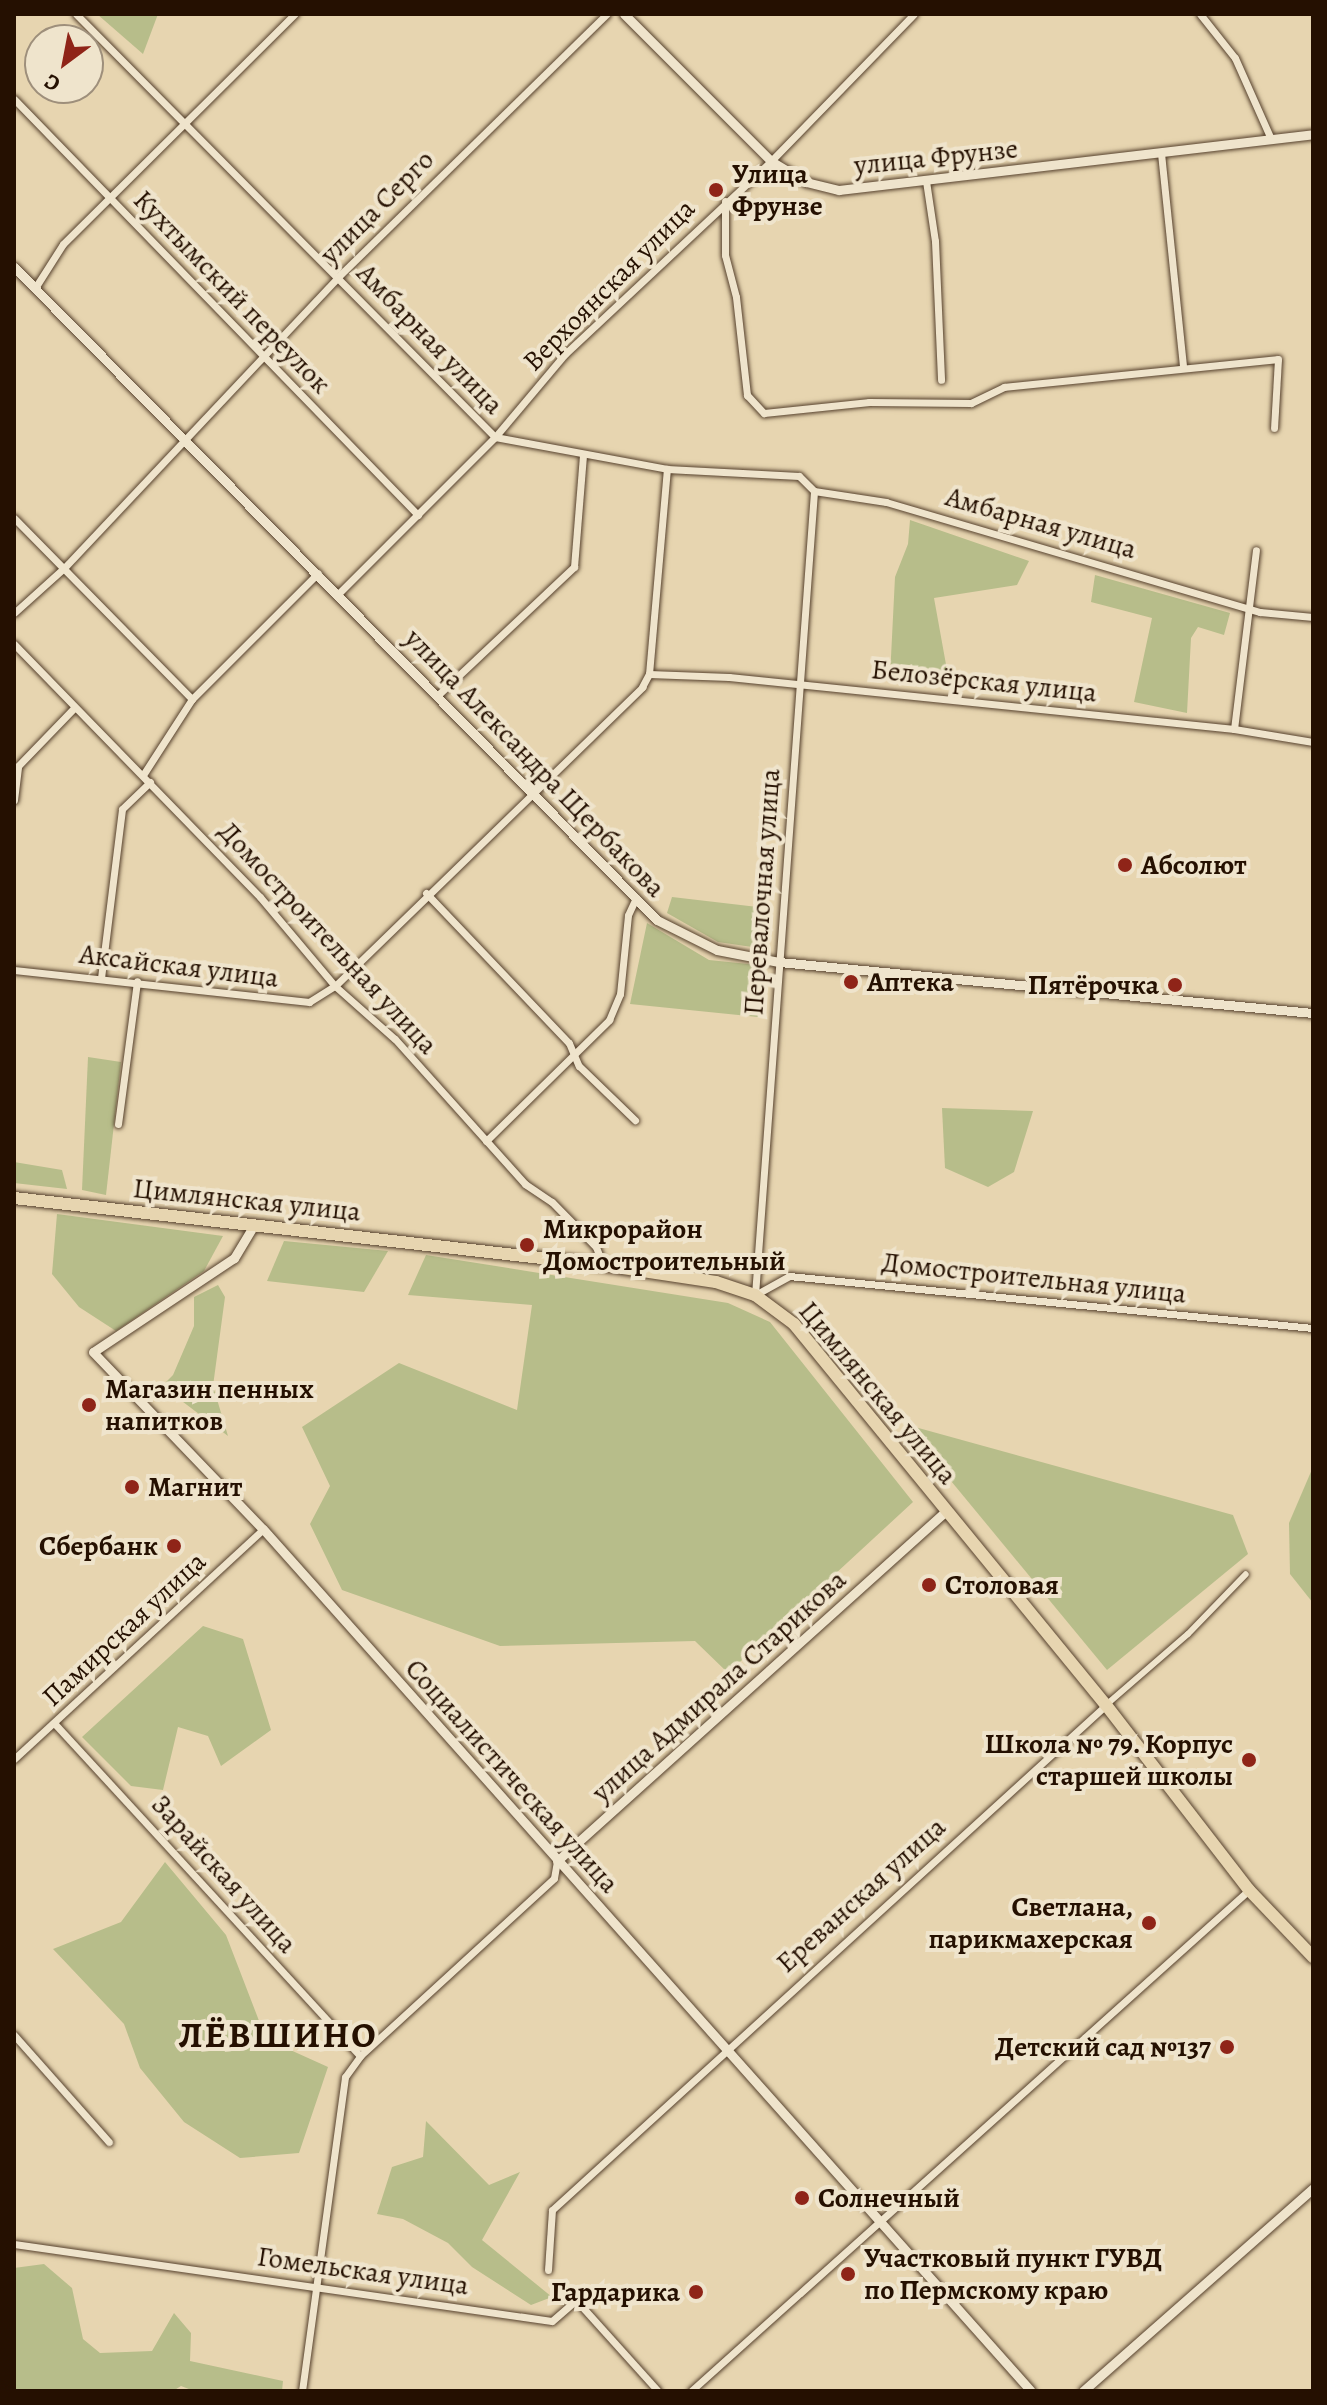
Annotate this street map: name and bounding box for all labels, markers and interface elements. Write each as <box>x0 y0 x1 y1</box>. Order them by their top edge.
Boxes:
north arrow <box>24 24 104 104</box>
text: С <box>39 66 66 99</box>
street label: улица Фрунзе <box>852 132 1020 182</box>
street label: улица Серго <box>313 143 441 271</box>
place label: Улица Фрунзе <box>732 157 823 223</box>
marker: Улица Фрунзе <box>707 181 725 199</box>
street label: Кухтымский переулок <box>126 183 338 401</box>
street label: Верхоянская улица <box>516 192 702 378</box>
street label: Амбарная улица <box>350 257 510 421</box>
street label: Амбарная улица <box>942 480 1140 566</box>
street label: улица Александра Щербакова <box>398 622 672 904</box>
street label: Белозёрская улица <box>870 652 1098 710</box>
street label: Перевалочная улица <box>737 768 787 1016</box>
street label: Домостроительная улица <box>211 815 445 1061</box>
place label: Абсолют <box>1141 848 1247 882</box>
marker: Абсолют <box>1116 856 1134 874</box>
street label: Аксайская улица <box>77 937 281 995</box>
place label: Аптека <box>867 965 954 999</box>
place label: Пятёрочка <box>1028 968 1159 1002</box>
marker: Аптека <box>842 973 860 991</box>
marker: Пятёрочка <box>1166 976 1184 994</box>
street label: Цимлянская улица <box>132 1171 362 1229</box>
place label: Микрорайон Домостроительный <box>543 1212 786 1278</box>
marker: Микрорайон Домостроительный <box>518 1236 536 1254</box>
street label: Домостроительная улица <box>880 1245 1188 1311</box>
street label: Цимлянская улица <box>792 1295 964 1491</box>
place label: Магазин пенных напитков <box>105 1372 314 1438</box>
marker: Магазин пенных напитков <box>80 1396 98 1414</box>
place label: Магнит <box>148 1470 243 1504</box>
marker: Магнит <box>123 1478 141 1496</box>
place label: Сбербанк <box>39 1529 158 1563</box>
marker: Сбербанк <box>165 1537 183 1555</box>
street label: Памирская улица <box>35 1545 213 1713</box>
street label: улица Адмирала Старикова <box>585 1563 853 1809</box>
place label: Столовая <box>945 1568 1059 1602</box>
marker: Столовая <box>920 1576 938 1594</box>
street label: Социалистическая улица <box>398 1652 626 1900</box>
place label: Школа № 79. Корпус старшей школы <box>984 1727 1233 1793</box>
marker: Школа № 79. Корпус старшей школы <box>1240 1751 1258 1769</box>
street label: Зарайская улица <box>144 1788 304 1960</box>
street label: Ереванская улица <box>769 1810 953 1980</box>
place label: Светлана, парикмахерская <box>928 1890 1133 1956</box>
marker: Светлана, парикмахерская <box>1140 1914 1158 1932</box>
district label: ЛЁВШИНО <box>178 2013 378 2057</box>
place label: Детский сад №137 <box>995 2030 1211 2064</box>
marker: Детский сад №137 <box>1218 2038 1236 2056</box>
place label: Солнечный <box>818 2181 960 2215</box>
marker: Солнечный <box>793 2189 811 2207</box>
street label: Гомельская улица <box>255 2240 471 2302</box>
place label: Участковый пункт ГУВД по Пермскому краю <box>864 2241 1162 2307</box>
marker: Участковый пункт ГУВД по Пермскому краю <box>839 2265 857 2283</box>
place label: Гардарика <box>551 2275 680 2309</box>
marker: Гардарика <box>687 2283 705 2301</box>

